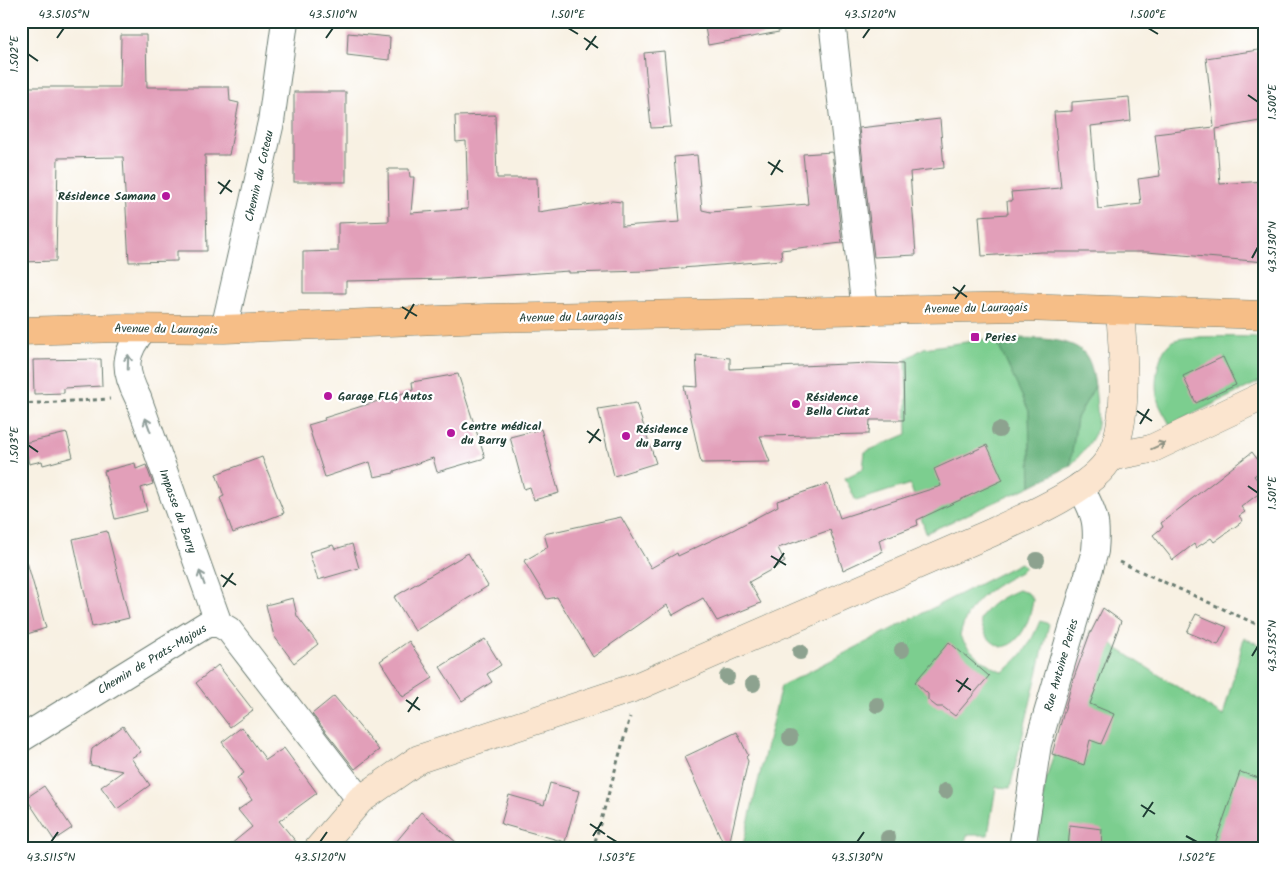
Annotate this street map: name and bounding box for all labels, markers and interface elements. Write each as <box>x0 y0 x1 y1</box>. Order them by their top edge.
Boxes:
text: 43.5105°N <box>38 5 90 24</box>
text: 43.5110°N <box>309 5 357 24</box>
text: 1.501°E <box>551 5 586 24</box>
text: 43.5120°N <box>844 5 896 24</box>
text: 1.500°E <box>1130 5 1167 24</box>
text: 1.502°E <box>5 34 24 73</box>
text: 1.500°E <box>1263 83 1282 120</box>
street label: Chemin du Coteau <box>240 128 279 224</box>
place label: Résidence Samana <box>58 187 156 206</box>
marker: Résidence Samana <box>160 190 172 202</box>
text: 43.5130°N <box>1263 221 1282 273</box>
street label: Avenue du Lauragais <box>924 298 1028 319</box>
street label: Avenue du Lauragais <box>519 307 623 328</box>
street label: Avenue du Lauragais <box>114 319 218 340</box>
place label: Peries <box>985 328 1017 347</box>
marker: Peries <box>969 331 981 343</box>
one-way arrow <box>123 354 132 370</box>
place label: Garage FLG Autos <box>338 387 433 406</box>
place label: Résidence Bella Ciutat <box>806 388 870 421</box>
marker: Garage FLG Autos <box>322 390 334 402</box>
marker: Résidence Bella Ciutat <box>790 398 802 410</box>
place label: Centre médical du Barry <box>461 417 542 450</box>
one-way arrow <box>143 418 152 433</box>
place label: Résidence du Barry <box>636 420 688 453</box>
text: 1.503°E <box>5 426 24 464</box>
marker: Centre médical du Barry <box>445 427 457 439</box>
marker: Résidence du Barry <box>620 430 632 442</box>
one-way arrow <box>1150 440 1165 450</box>
street label: Impasse du Barry <box>153 466 202 556</box>
text: 1.501°E <box>1263 475 1282 510</box>
one-way arrow <box>197 571 206 586</box>
street label: Rue Antoine Peries <box>1039 617 1084 714</box>
street label: Chemin de Prats-Majous <box>94 619 211 700</box>
text: 43.5135°N <box>1263 620 1282 672</box>
text: 43.5115°N <box>27 848 75 867</box>
text: 43.5120°N <box>294 848 346 867</box>
text: 1.503°E <box>599 848 636 867</box>
text: 43.5130°N <box>831 848 883 867</box>
text: 1.502°E <box>1178 848 1217 867</box>

